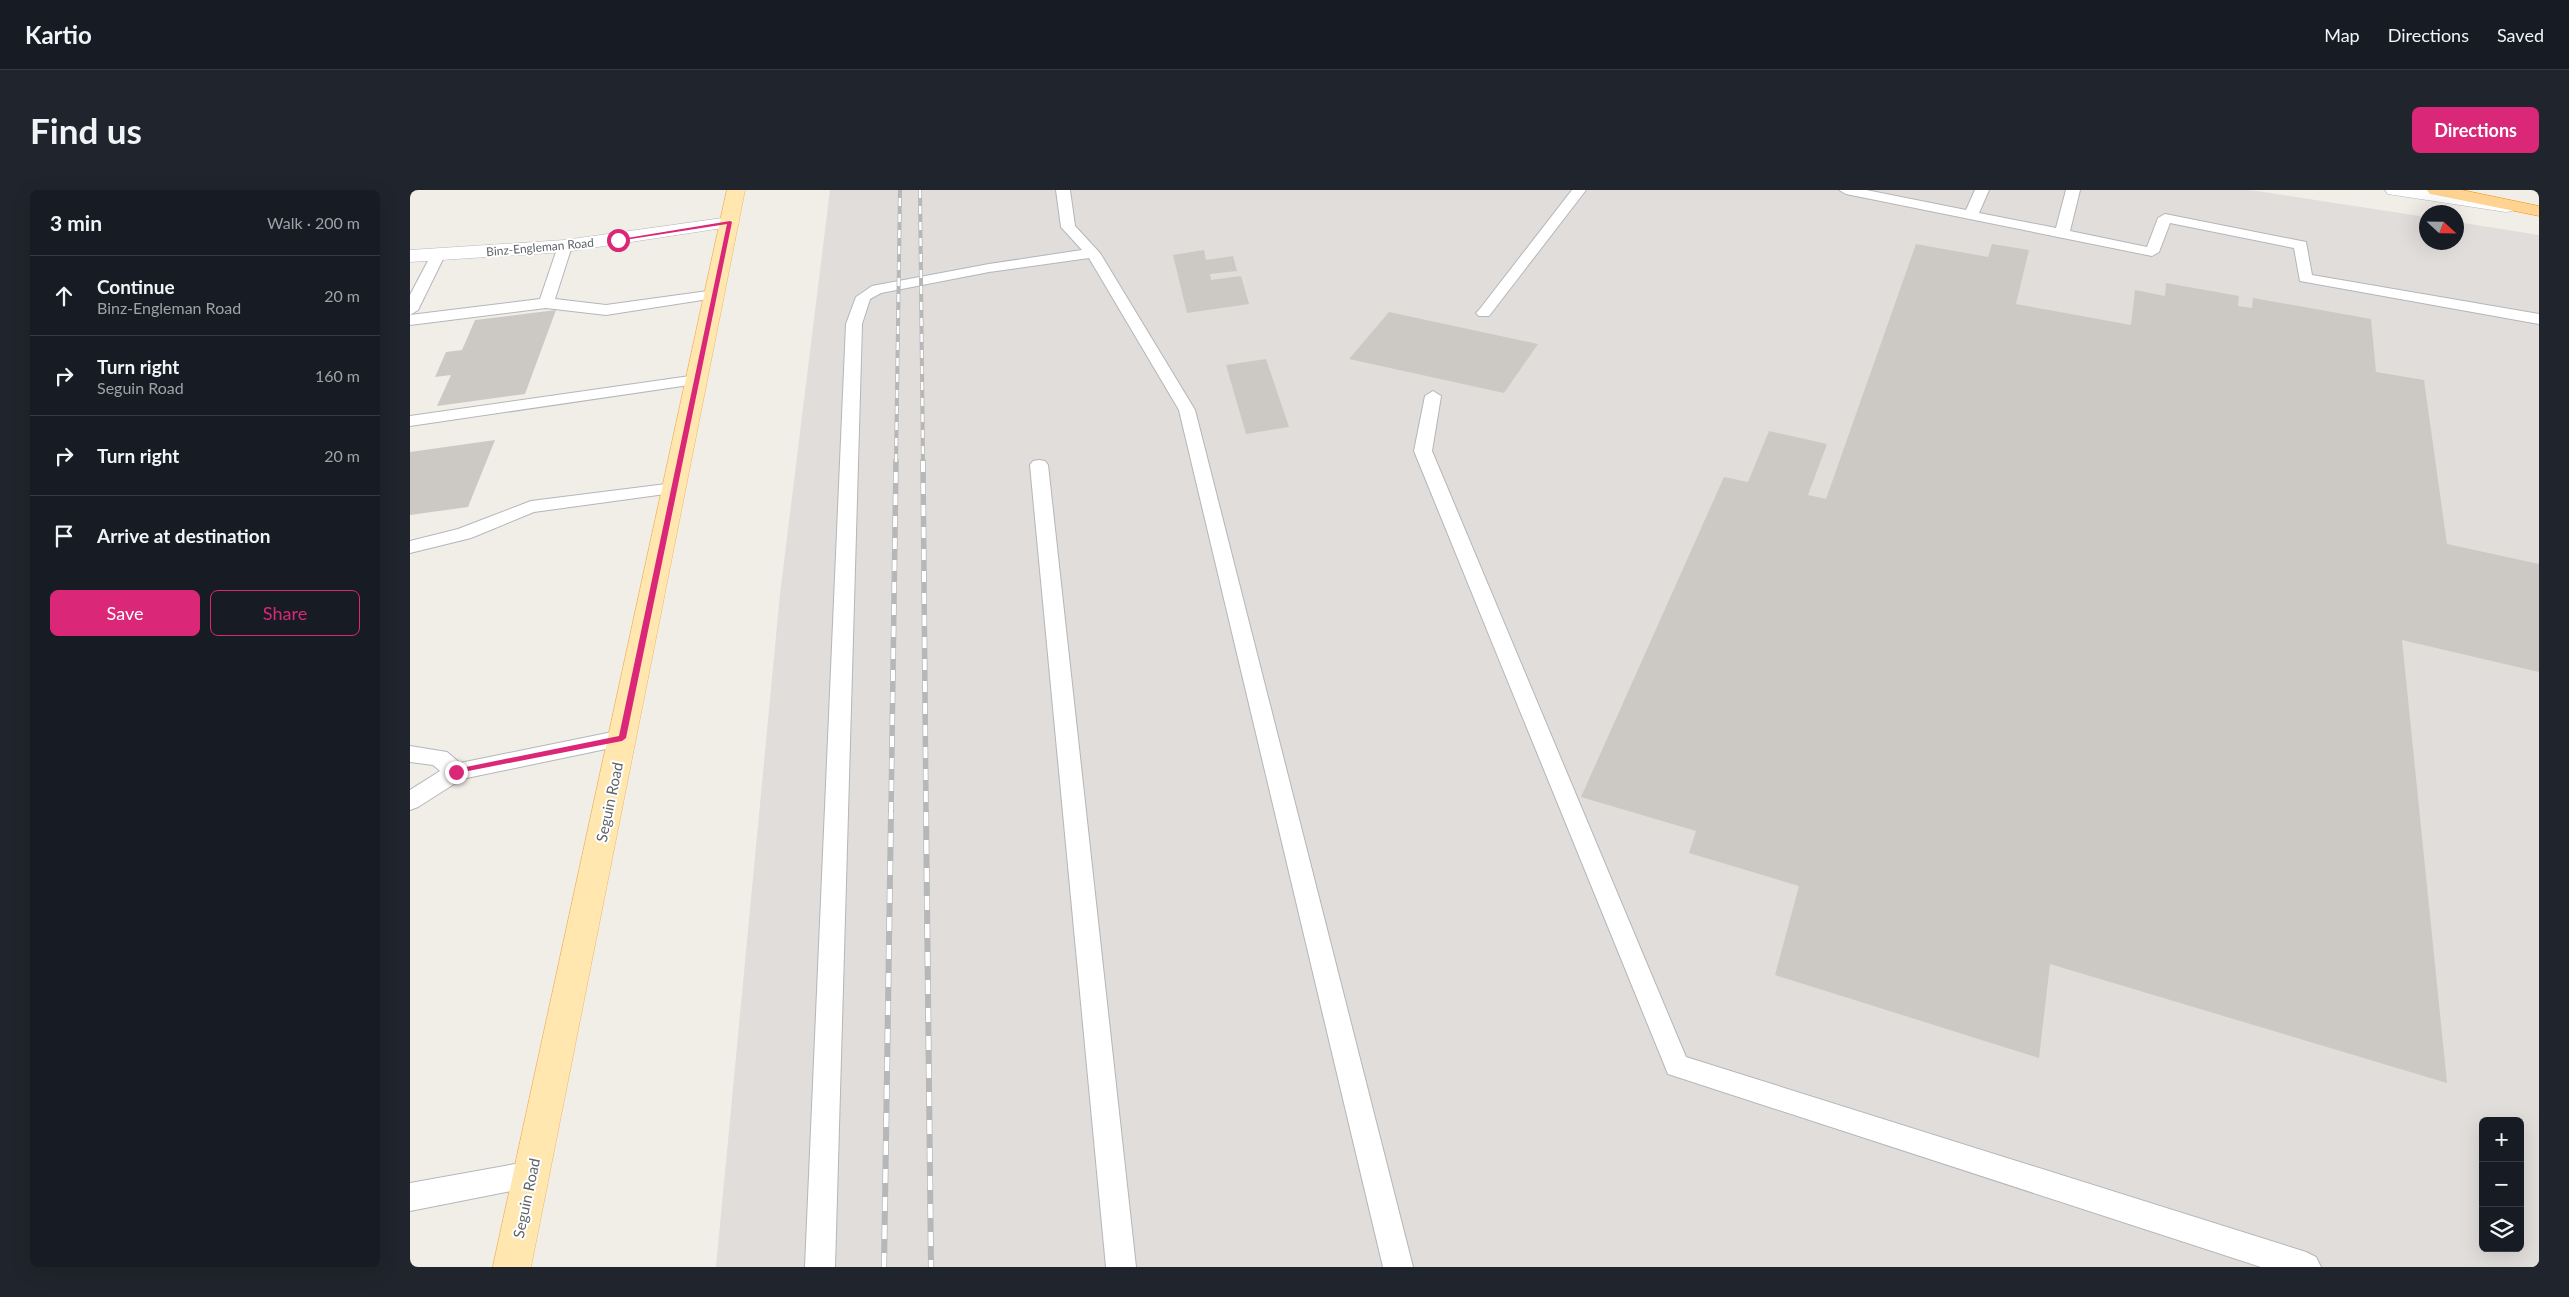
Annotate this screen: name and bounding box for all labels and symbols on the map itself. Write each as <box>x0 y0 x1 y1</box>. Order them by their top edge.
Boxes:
north arrow <box>2419 205 2464 250</box>
route start <box>607 229 630 252</box>
street label: Binz-Engleman Road <box>486 235 594 259</box>
street label: Seguin Road <box>592 760 626 844</box>
route end <box>445 761 468 784</box>
street label: Seguin Road <box>509 1156 543 1240</box>

